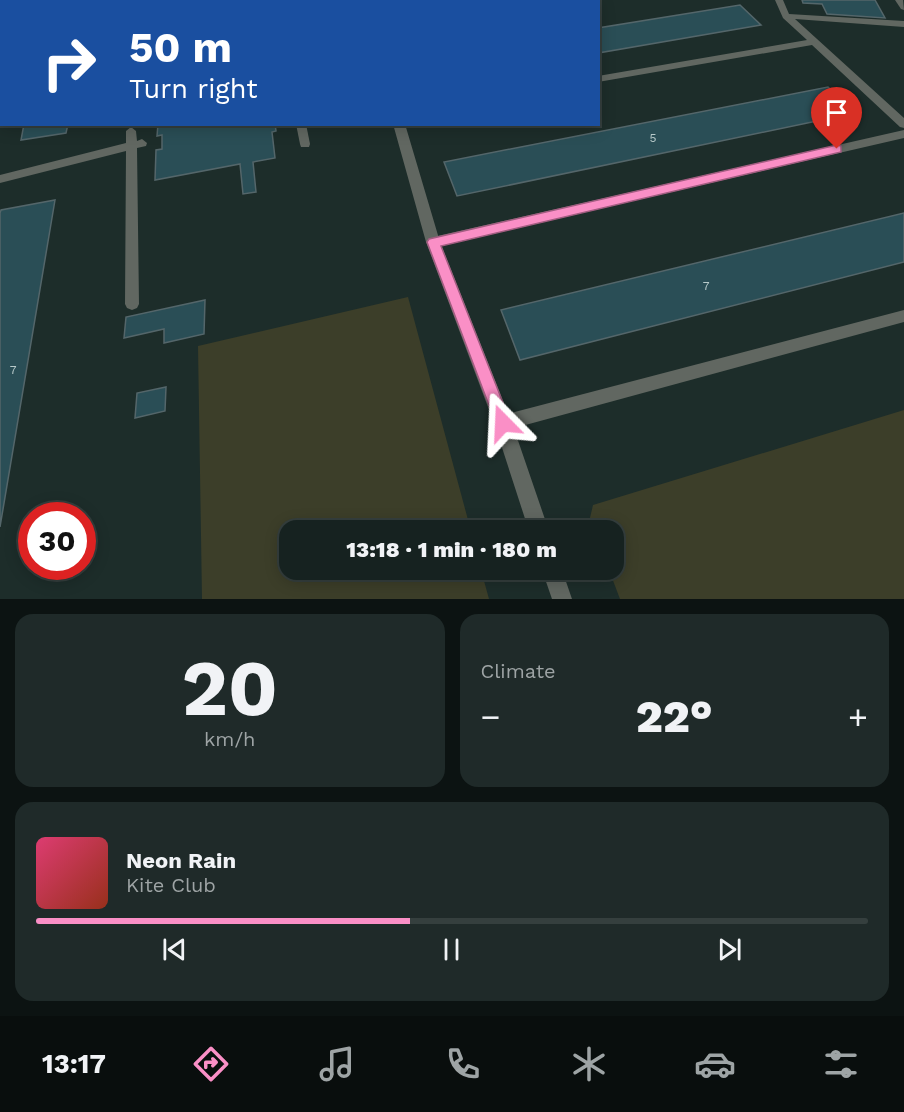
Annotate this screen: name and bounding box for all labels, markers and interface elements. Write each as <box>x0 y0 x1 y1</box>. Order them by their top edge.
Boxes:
text: 50 m <box>129 23 232 72</box>
icon: right <box>30 24 108 102</box>
text: Turn right <box>129 73 258 105</box>
pin <box>811 87 862 149</box>
icon: arrive <box>820 96 853 129</box>
house number: 5 <box>650 131 657 145</box>
house number: 7 <box>703 279 710 293</box>
house number: 7 <box>10 363 17 377</box>
position arrow <box>471 391 535 455</box>
speed limit sign: 30 <box>18 502 96 580</box>
text: 13:18 · 1 min · 180 m <box>346 537 557 562</box>
text: 20 <box>181 642 278 734</box>
text: Climate <box>481 659 556 683</box>
text: 22° <box>636 690 713 743</box>
text: − <box>481 697 500 736</box>
text: + <box>848 697 868 736</box>
text: km/h <box>204 727 256 751</box>
text: Neon Rain <box>126 848 236 873</box>
text: Kite Club <box>126 873 216 897</box>
icon: previous <box>158 933 191 966</box>
icon: pause <box>435 933 468 966</box>
icon: next <box>713 933 746 966</box>
icon: directions <box>190 1043 232 1085</box>
icon: music <box>316 1043 358 1085</box>
icon: phone <box>442 1043 484 1085</box>
icon: climate <box>568 1043 610 1085</box>
icon: car <box>694 1043 736 1085</box>
icon: filters <box>820 1043 862 1085</box>
text: 13:17 <box>42 1048 106 1080</box>

